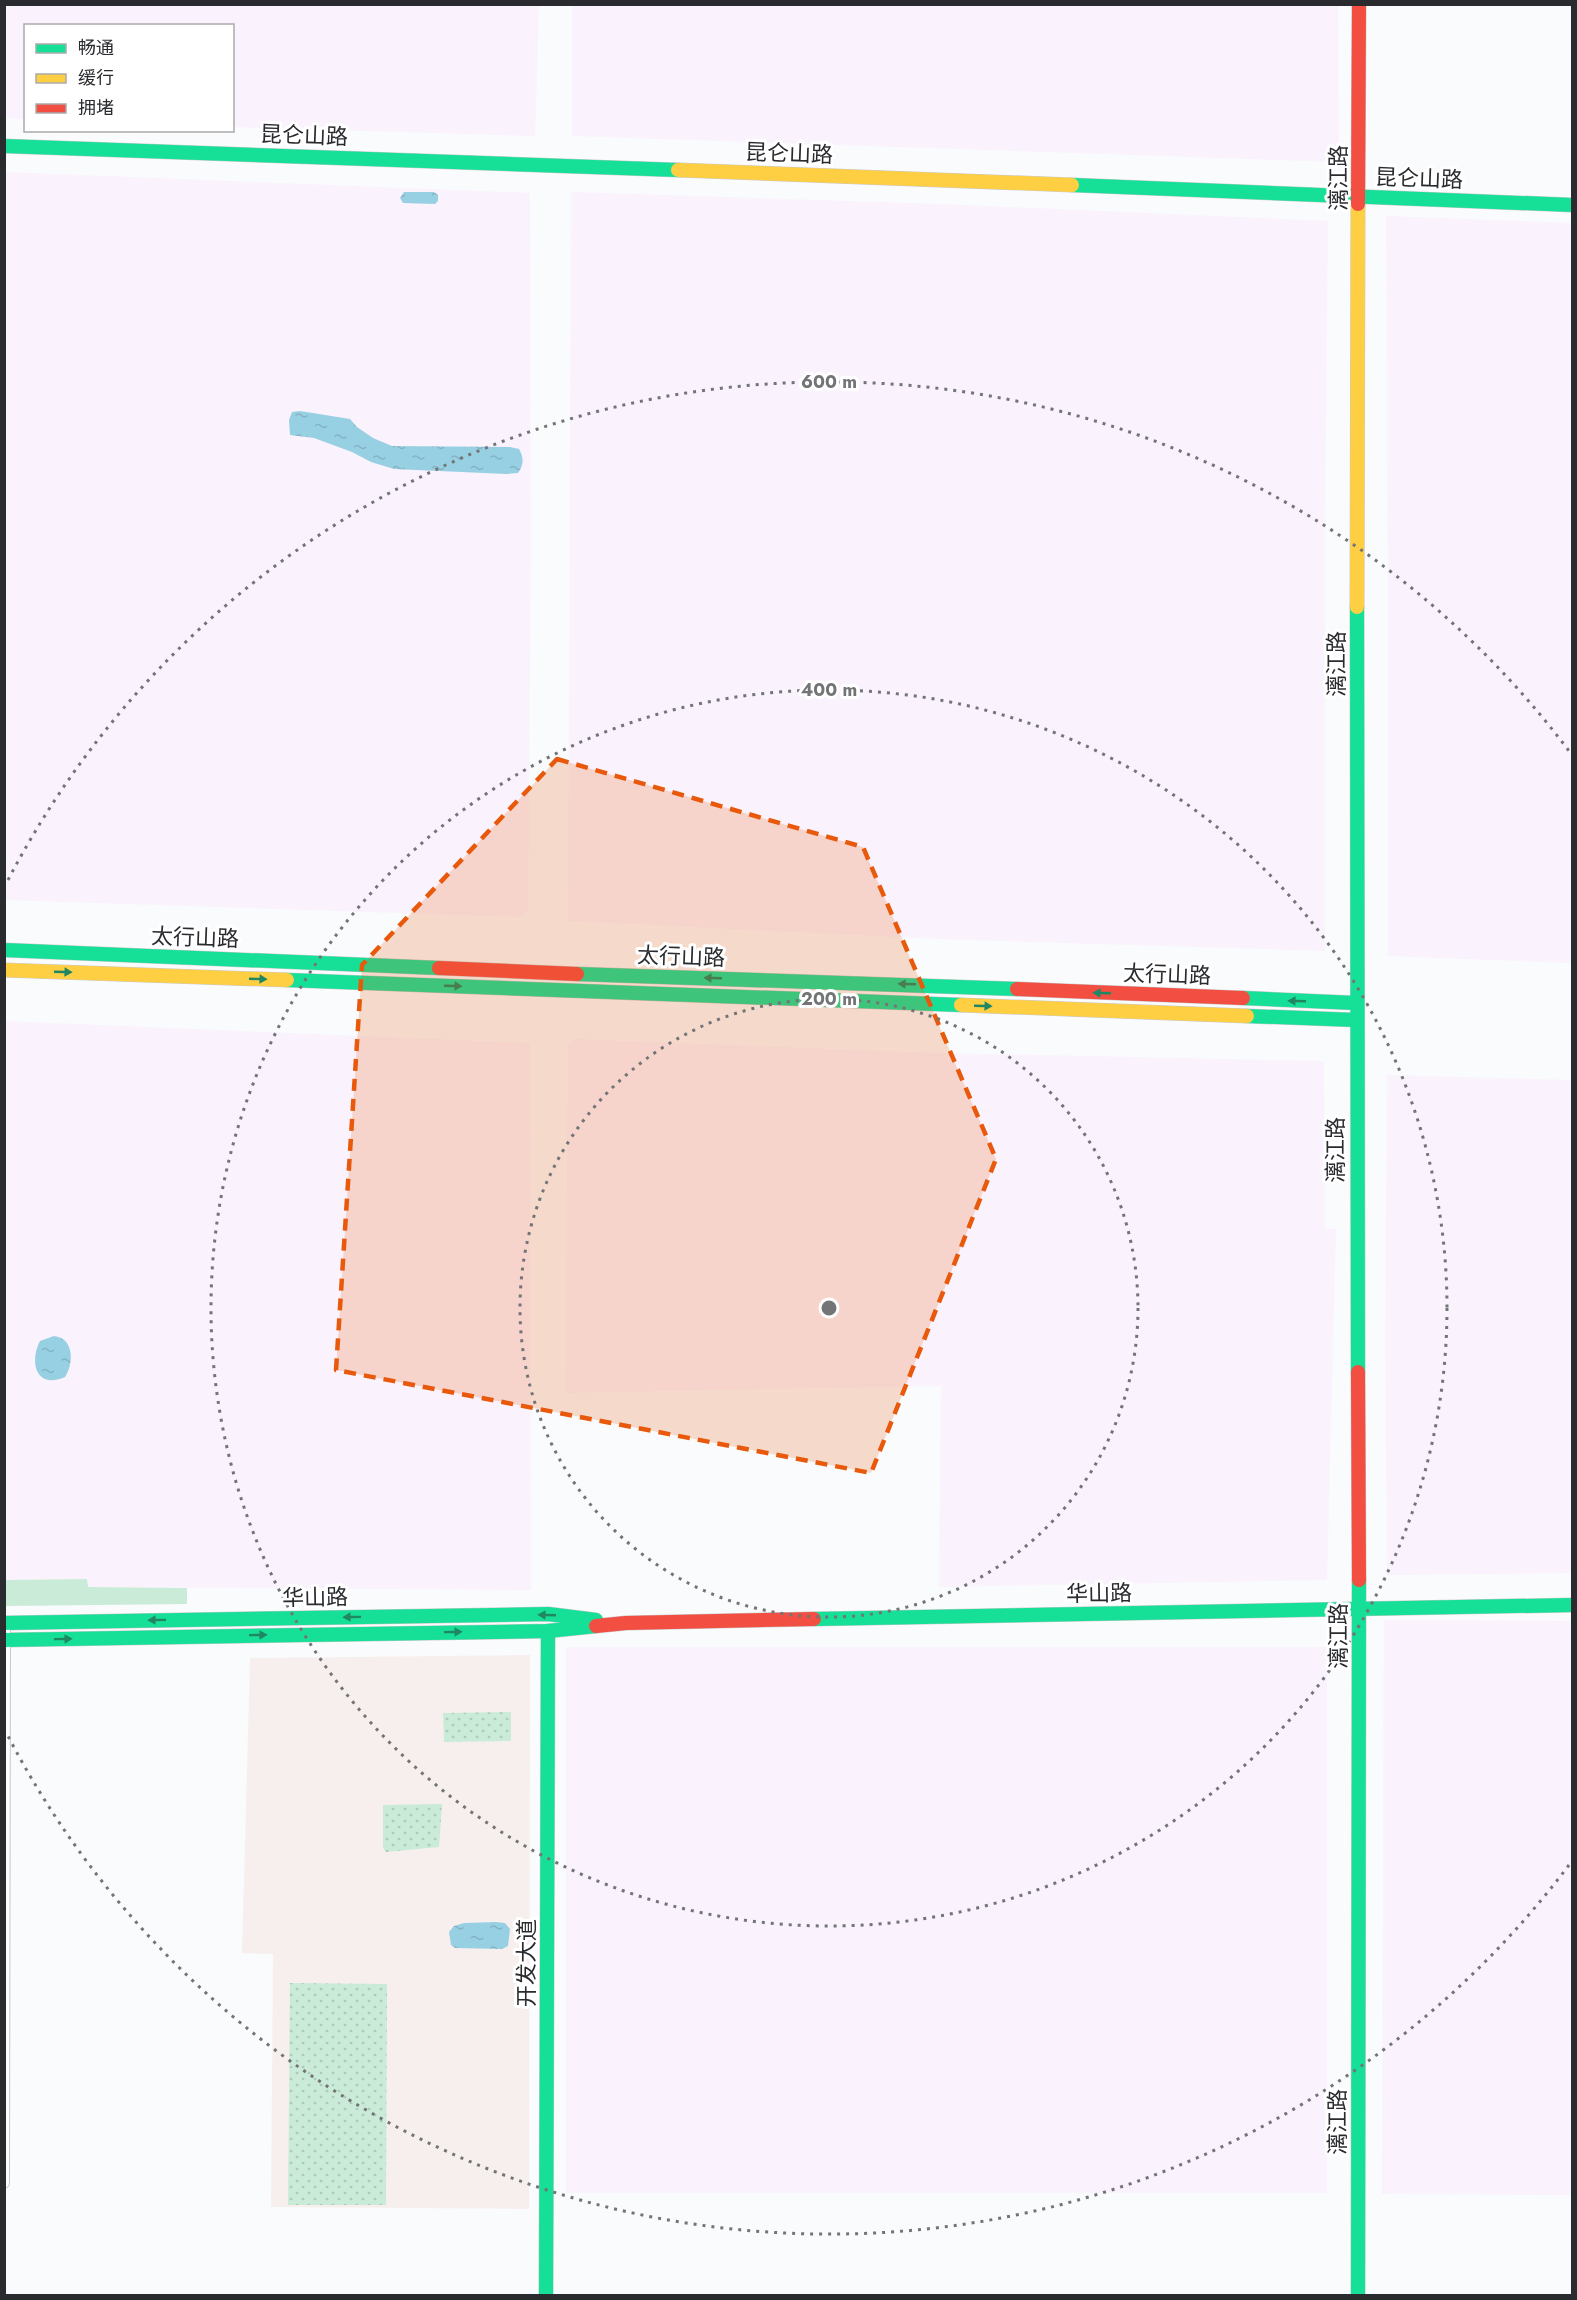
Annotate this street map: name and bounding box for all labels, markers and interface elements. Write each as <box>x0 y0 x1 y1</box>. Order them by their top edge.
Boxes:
legend <box>24 24 234 132</box>
text: 畅通 <box>78 35 114 61</box>
text: 缓行 <box>78 65 114 91</box>
text: 拥堵 <box>78 95 114 121</box>
street label: 昆仑山路 <box>259 117 349 153</box>
street label: 昆仑山路 <box>744 135 834 171</box>
street label: 漓江路 <box>1322 145 1354 211</box>
street label: 昆仑山路 <box>1374 160 1464 196</box>
text: 600 m <box>801 369 857 395</box>
street label: 漓江路 <box>1320 631 1352 697</box>
text: 400 m <box>801 677 857 703</box>
street label: 太行山路 <box>150 919 240 955</box>
street label: 太行山路 <box>636 938 726 974</box>
street label: 太行山路 <box>1122 956 1212 992</box>
one-way arrow <box>53 967 72 977</box>
one-way arrow <box>703 973 722 983</box>
one-way arrow <box>248 974 267 984</box>
one-way arrow <box>898 980 917 989</box>
one-way arrow <box>443 981 462 991</box>
text: 200 m <box>801 986 857 1012</box>
one-way arrow <box>1093 988 1112 997</box>
one-way arrow <box>1288 996 1307 1005</box>
one-way arrow <box>974 1001 993 1011</box>
street label: 漓江路 <box>1319 1117 1351 1183</box>
centre of rings <box>819 1298 839 1318</box>
street label: 华山路 <box>1066 1576 1132 1610</box>
street label: 华山路 <box>282 1580 348 1614</box>
street label: 漓江路 <box>1322 1603 1354 1669</box>
one-way arrow <box>537 1610 556 1619</box>
one-way arrow <box>343 1612 362 1622</box>
one-way arrow <box>148 1615 167 1625</box>
one-way arrow <box>443 1627 462 1637</box>
one-way arrow <box>248 1630 267 1640</box>
one-way arrow <box>53 1634 72 1643</box>
street label: 开发大道 <box>510 1919 542 2007</box>
street label: 漓江路 <box>1321 2089 1353 2155</box>

